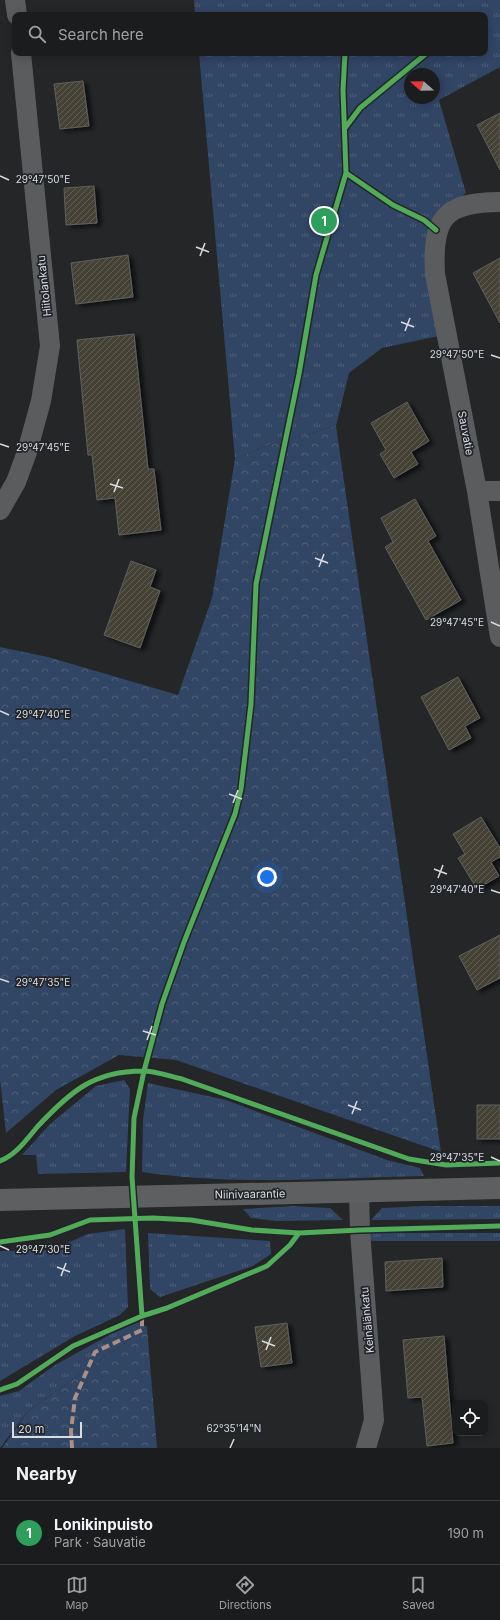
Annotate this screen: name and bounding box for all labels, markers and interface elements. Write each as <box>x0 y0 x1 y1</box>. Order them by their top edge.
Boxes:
search box <box>12 12 488 56</box>
icon: search <box>26 23 48 45</box>
text: Search here <box>58 25 144 44</box>
north arrow <box>404 68 440 104</box>
text: 29°47'50"E <box>16 173 70 185</box>
pin: 1 <box>311 206 337 236</box>
street label: Hiitolankatu <box>34 255 54 317</box>
text: 29°47'50"E <box>430 348 484 360</box>
street label: Sauvatie <box>455 410 477 456</box>
text: 29°47'45"E <box>16 441 70 453</box>
text: 29°47'45"E <box>430 616 484 628</box>
text: 29°47'40"E <box>16 708 70 720</box>
your location <box>257 867 277 887</box>
text: 29°47'40"E <box>430 883 484 895</box>
text: 29°47'35"E <box>16 976 70 988</box>
text: 29°47'35"E <box>430 1151 484 1163</box>
street label: Niinivaarantie <box>215 1186 285 1202</box>
text: 29°47'30"E <box>16 1243 70 1255</box>
street label: Keinälänkatu <box>357 1286 377 1354</box>
map controls <box>452 1400 488 1436</box>
button: locate <box>452 1400 488 1436</box>
scale bar <box>12 1420 82 1439</box>
text: 20 m <box>18 1422 44 1436</box>
text: 62°35'14"N <box>207 1422 261 1434</box>
text: Nearby <box>16 1464 77 1484</box>
text: Lonikinpuisto <box>54 1515 153 1534</box>
text: 1 <box>26 1525 32 1541</box>
text: 190 m <box>447 1525 484 1541</box>
text: Park · Sauvatie <box>54 1534 146 1550</box>
tab: Map <box>65 1574 88 1612</box>
tab: Directions <box>219 1574 272 1612</box>
tab: Saved <box>402 1574 435 1612</box>

